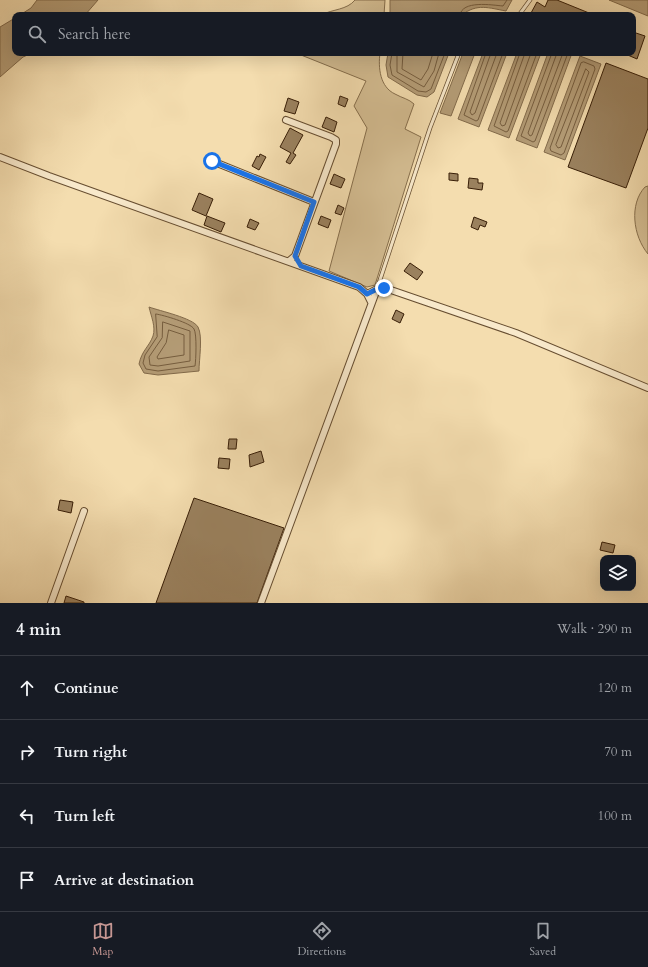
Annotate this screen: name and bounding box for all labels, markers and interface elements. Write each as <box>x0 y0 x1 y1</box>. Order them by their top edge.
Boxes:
search box <box>12 12 636 56</box>
icon: search <box>26 23 48 45</box>
text: Search here <box>58 24 131 44</box>
route start <box>203 152 221 170</box>
route end <box>375 279 393 297</box>
map controls <box>600 555 636 591</box>
button: layers <box>600 555 636 591</box>
text: 4 min <box>16 618 61 641</box>
text: Walk · 290 m <box>557 620 632 638</box>
icon: ahead <box>16 677 38 699</box>
text: Continue <box>54 678 119 698</box>
text: 120 m <box>598 679 632 697</box>
icon: right <box>16 741 38 763</box>
text: Turn right <box>54 742 127 762</box>
text: 70 m <box>604 743 632 761</box>
icon: left <box>16 805 38 827</box>
text: Turn left <box>54 806 115 826</box>
text: 100 m <box>598 807 632 825</box>
icon: arrive <box>16 869 38 891</box>
text: Arrive at destination <box>54 870 194 890</box>
tab: Map <box>92 920 114 959</box>
tab: Directions <box>297 920 346 959</box>
tab: Saved <box>530 920 556 959</box>

